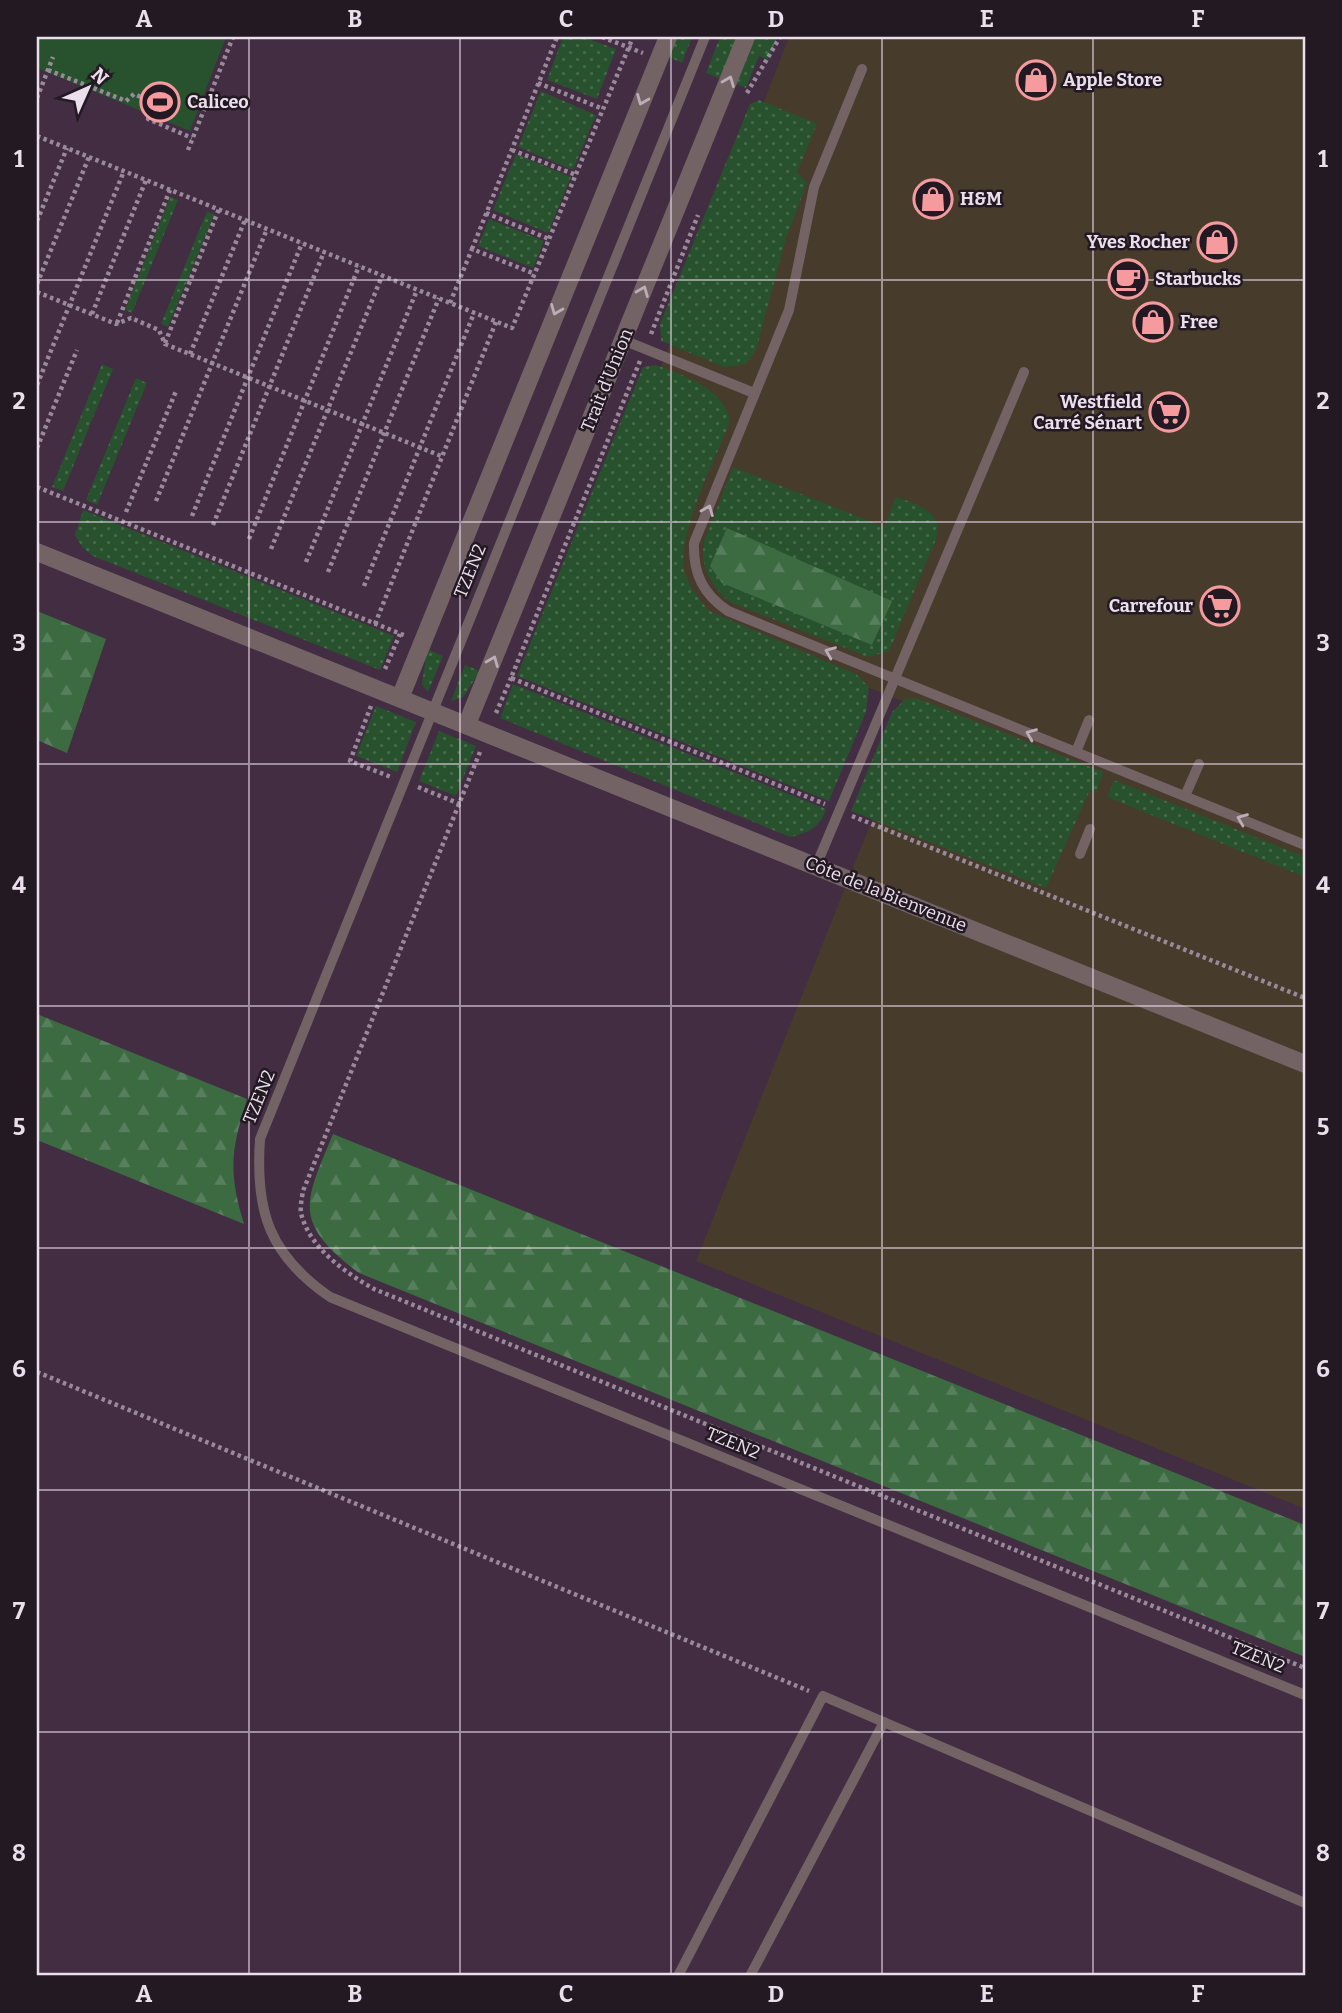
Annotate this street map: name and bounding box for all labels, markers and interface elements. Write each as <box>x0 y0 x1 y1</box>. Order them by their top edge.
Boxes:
text: A <box>136 5 153 33</box>
text: B <box>348 5 362 33</box>
text: C <box>559 5 573 33</box>
text: D <box>768 5 784 33</box>
text: E <box>980 5 994 33</box>
text: F <box>1192 5 1205 33</box>
north arrow <box>52 52 122 122</box>
shop icon: Apple Store <box>1015 59 1057 101</box>
text: N <box>86 63 113 90</box>
place label: Apple Store <box>1063 69 1162 91</box>
one-way arrow <box>720 75 734 87</box>
sports icon: Caliceo <box>139 81 181 123</box>
place label: Caliceo <box>187 91 249 113</box>
one-way arrow <box>636 93 650 105</box>
text: 1 <box>14 145 24 173</box>
text: 1 <box>1318 145 1328 173</box>
shop icon: H&M <box>912 178 954 220</box>
place label: H&M <box>960 188 1002 210</box>
shop icon: Yves Rocher <box>1196 221 1238 263</box>
place label: Yves Rocher <box>1087 231 1191 253</box>
cafe icon: Starbucks <box>1107 258 1149 300</box>
place label: Starbucks <box>1155 268 1241 290</box>
one-way arrow <box>635 286 649 299</box>
shop icon: Free <box>1132 301 1174 343</box>
one-way arrow <box>550 304 564 316</box>
place label: Free <box>1180 311 1218 333</box>
street label: Trait d'Union <box>576 325 638 435</box>
text: 2 <box>13 387 26 415</box>
text: 2 <box>1317 387 1330 415</box>
place label: Westfield Carré Sénart <box>1033 391 1142 434</box>
supermarket icon: Westfield Carré Sénart <box>1148 391 1190 433</box>
one-way arrow <box>699 504 713 516</box>
street label: TZEN2 <box>449 541 491 601</box>
supermarket icon: Carrefour <box>1199 585 1241 627</box>
place label: Carrefour <box>1109 595 1194 617</box>
text: 3 <box>12 629 26 657</box>
text: 3 <box>1316 629 1330 657</box>
one-way arrow <box>825 647 837 661</box>
one-way arrow <box>485 656 499 668</box>
one-way arrow <box>1026 728 1038 742</box>
one-way arrow <box>1237 813 1249 827</box>
street label: Côte de la Bienvenue <box>802 851 970 937</box>
text: 4 <box>12 871 26 899</box>
text: 4 <box>1316 871 1330 899</box>
street label: TZEN2 <box>238 1067 280 1127</box>
text: 5 <box>13 1113 25 1141</box>
text: 5 <box>1317 1113 1329 1141</box>
text: 6 <box>12 1355 26 1383</box>
text: 6 <box>1316 1355 1330 1383</box>
street label: TZEN2 <box>703 1422 763 1464</box>
text: 7 <box>13 1597 26 1625</box>
text: 7 <box>1317 1597 1330 1625</box>
street label: TZEN2 <box>1228 1636 1288 1678</box>
text: 8 <box>12 1839 26 1867</box>
text: 8 <box>1316 1839 1330 1867</box>
text: A <box>136 1980 153 2008</box>
text: B <box>348 1980 362 2008</box>
text: C <box>559 1980 573 2008</box>
text: D <box>768 1980 784 2008</box>
text: E <box>980 1980 994 2008</box>
text: F <box>1192 1980 1205 2008</box>

